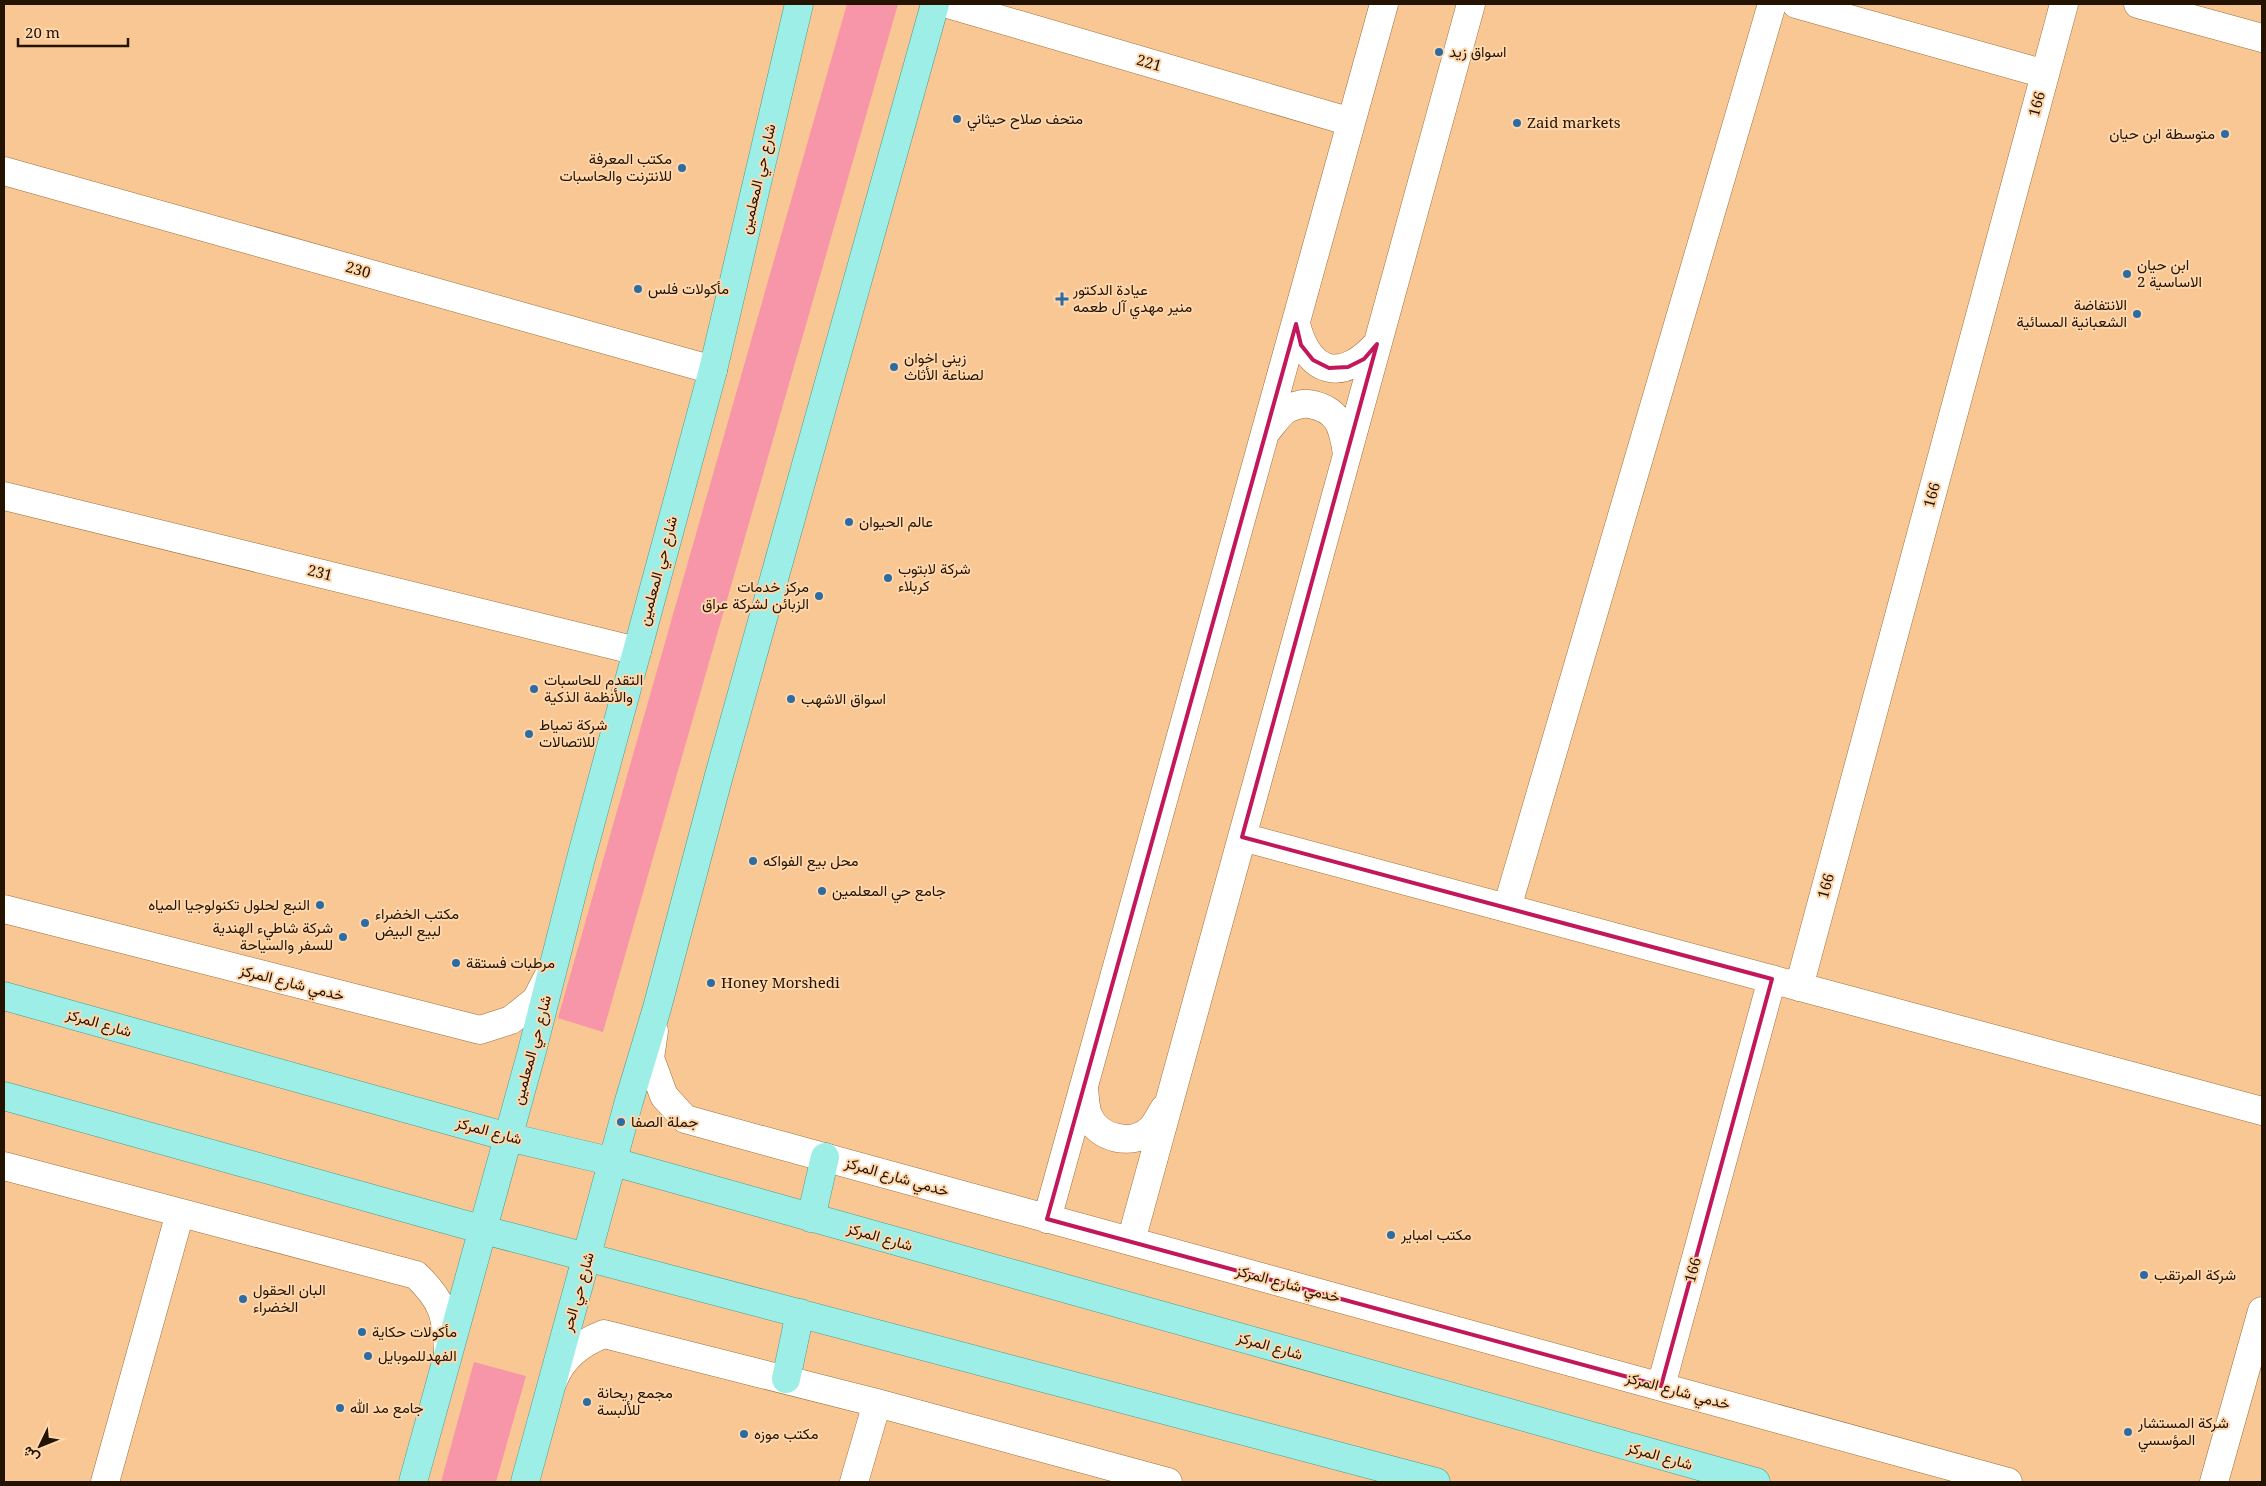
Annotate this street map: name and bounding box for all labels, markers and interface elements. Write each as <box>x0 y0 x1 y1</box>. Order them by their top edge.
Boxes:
scale bar <box>18 15 128 47</box>
text: 20 m <box>25 22 60 42</box>
place label: اسواق زيد <box>1449 41 1507 61</box>
marker: اسواق زيد <box>1433 46 1445 58</box>
street label: 221 <box>1134 49 1164 75</box>
street label: 166 <box>2023 89 2049 118</box>
place label: متحف صلاح حيثاني <box>967 108 1083 132</box>
place label: Zaid markets <box>1527 112 1621 132</box>
marker: متحف صلاح حيثاني <box>951 113 963 125</box>
marker: Zaid markets <box>1511 117 1523 129</box>
street label: شارع حي المعلمين <box>735 121 783 237</box>
place label: متوسطة ابن حيان <box>2109 123 2215 144</box>
marker: متوسطة ابن حيان <box>2219 128 2231 140</box>
place label: مكتب المعرفة للانترنت والحاسبات <box>559 148 672 185</box>
marker: مكتب المعرفة للانترنت والحاسبات <box>676 162 688 174</box>
place label: ابن حيان الاساسية 2 <box>2137 254 2202 291</box>
street label: 230 <box>343 256 373 282</box>
marker: ابن حيان الاساسية 2 <box>2121 268 2133 280</box>
place label: مأكولات فلس <box>648 278 729 299</box>
place label: عيادة الدكتور منير مهدي آل طعمه <box>1072 279 1192 320</box>
marker: مأكولات فلس <box>632 283 644 295</box>
marker: عيادة الدكتور منير مهدي آل طعمه <box>1055 292 1069 306</box>
place label: الانتفاضة الشعبانية المسائية <box>2017 294 2127 331</box>
marker: الانتفاضة الشعبانية المسائية <box>2131 308 2143 320</box>
place label: زيني اخوان لصناعة الأثاث <box>904 347 984 384</box>
marker: زيني اخوان لصناعة الأثاث <box>888 361 900 373</box>
street label: 166 <box>1918 480 1944 509</box>
place label: عالم الحيوان <box>859 511 933 532</box>
street label: شارع حي المعلمين <box>633 513 685 629</box>
marker: عالم الحيوان <box>843 516 855 528</box>
place label: شركة لابتوب كربلاء <box>898 558 971 595</box>
street label: 231 <box>306 559 335 585</box>
marker: شركة لابتوب كربلاء <box>882 572 894 584</box>
place label: مركز خدمات الزبائن لشركة عراق <box>702 576 809 614</box>
marker: مركز خدمات الزبائن لشركة عراق <box>813 590 825 602</box>
place label: التقدم للحاسبات والأنظمة الذكية <box>544 669 643 706</box>
marker: التقدم للحاسبات والأنظمة الذكية <box>528 683 540 695</box>
place label: اسواق الاشهب <box>801 688 886 708</box>
marker: اسواق الاشهب <box>785 693 797 705</box>
place label: شركة تمياط للاتصالات <box>539 714 607 751</box>
marker: شركة تمياط للاتصالات <box>523 728 535 740</box>
place label: محل بيع الفواكه <box>763 850 859 872</box>
marker: محل بيع الفواكه <box>747 855 759 867</box>
street label: 166 <box>1812 871 1838 900</box>
place label: جامع حي المعلمين <box>832 880 946 904</box>
marker: جامع حي المعلمين <box>816 885 828 897</box>
place label: النبع لحلول تكنولوجيا المياه <box>148 894 310 916</box>
marker: النبع لحلول تكنولوجيا المياه <box>314 899 326 911</box>
place label: مكتب الخضراء لبيع البيض <box>375 903 459 942</box>
place label: شركة شاطيء الهندية للسفر والسياحة <box>212 917 333 954</box>
marker: مكتب الخضراء لبيع البيض <box>359 917 371 929</box>
marker: شركة شاطيء الهندية للسفر والسياحة <box>337 931 349 943</box>
place label: مرطبات فستقة <box>466 952 555 972</box>
marker: مرطبات فستقة <box>450 957 462 969</box>
street label: خدمي شارع المركز <box>236 959 347 1009</box>
place label: Honey Morshedi <box>721 972 840 992</box>
marker: Honey Morshedi <box>705 977 717 989</box>
street label: شارع حي المعلمين <box>507 992 559 1108</box>
street label: شارع المركز <box>63 1003 135 1043</box>
street label: شارع المركز <box>453 1111 525 1150</box>
place label: جملة الصفا <box>631 1111 698 1131</box>
marker: جملة الصفا <box>615 1116 627 1128</box>
street label: خدمي شارع المركز <box>841 1151 952 1204</box>
street label: شارع المركز <box>844 1217 916 1257</box>
place label: مكتب امباير <box>1400 1224 1471 1244</box>
marker: مكتب امباير <box>1385 1229 1397 1241</box>
street label: شارع حي الحر <box>556 1250 602 1336</box>
street label: 166 <box>1679 1255 1705 1284</box>
street label: خدمي شارع المركز <box>1232 1259 1343 1310</box>
place label: شركة المرتقب <box>2154 1264 2236 1284</box>
marker: شركة المرتقب <box>2138 1269 2150 1281</box>
place label: البان الحقول الخضراء <box>253 1279 326 1316</box>
marker: البان الحقول الخضراء <box>237 1293 249 1305</box>
place label: مأكولات حكاية <box>372 1321 457 1341</box>
marker: مأكولات حكاية <box>356 1326 368 1338</box>
street label: شارع المركز <box>1234 1326 1306 1366</box>
place label: الفهدللموبايل <box>378 1345 457 1365</box>
marker: الفهدللموبايل <box>362 1350 374 1362</box>
street label: خدمي شارع المركز <box>1622 1366 1733 1417</box>
place label: مجمع ريحانة للألبسة <box>597 1382 673 1419</box>
marker: مجمع ريحانة للألبسة <box>581 1396 593 1408</box>
place label: جامع مد الله <box>350 1397 424 1419</box>
marker: جامع مد الله <box>334 1402 346 1414</box>
place label: شركة المستشار المؤسسي <box>2137 1412 2229 1453</box>
north arrow <box>15 1421 65 1471</box>
place label: مكتب موزه <box>754 1423 819 1443</box>
marker: شركة المستشار المؤسسي <box>2122 1426 2134 1438</box>
marker: مكتب موزه <box>738 1428 750 1440</box>
street label: شارع المركز <box>1624 1436 1696 1476</box>
text: ش <box>17 1442 43 1468</box>

